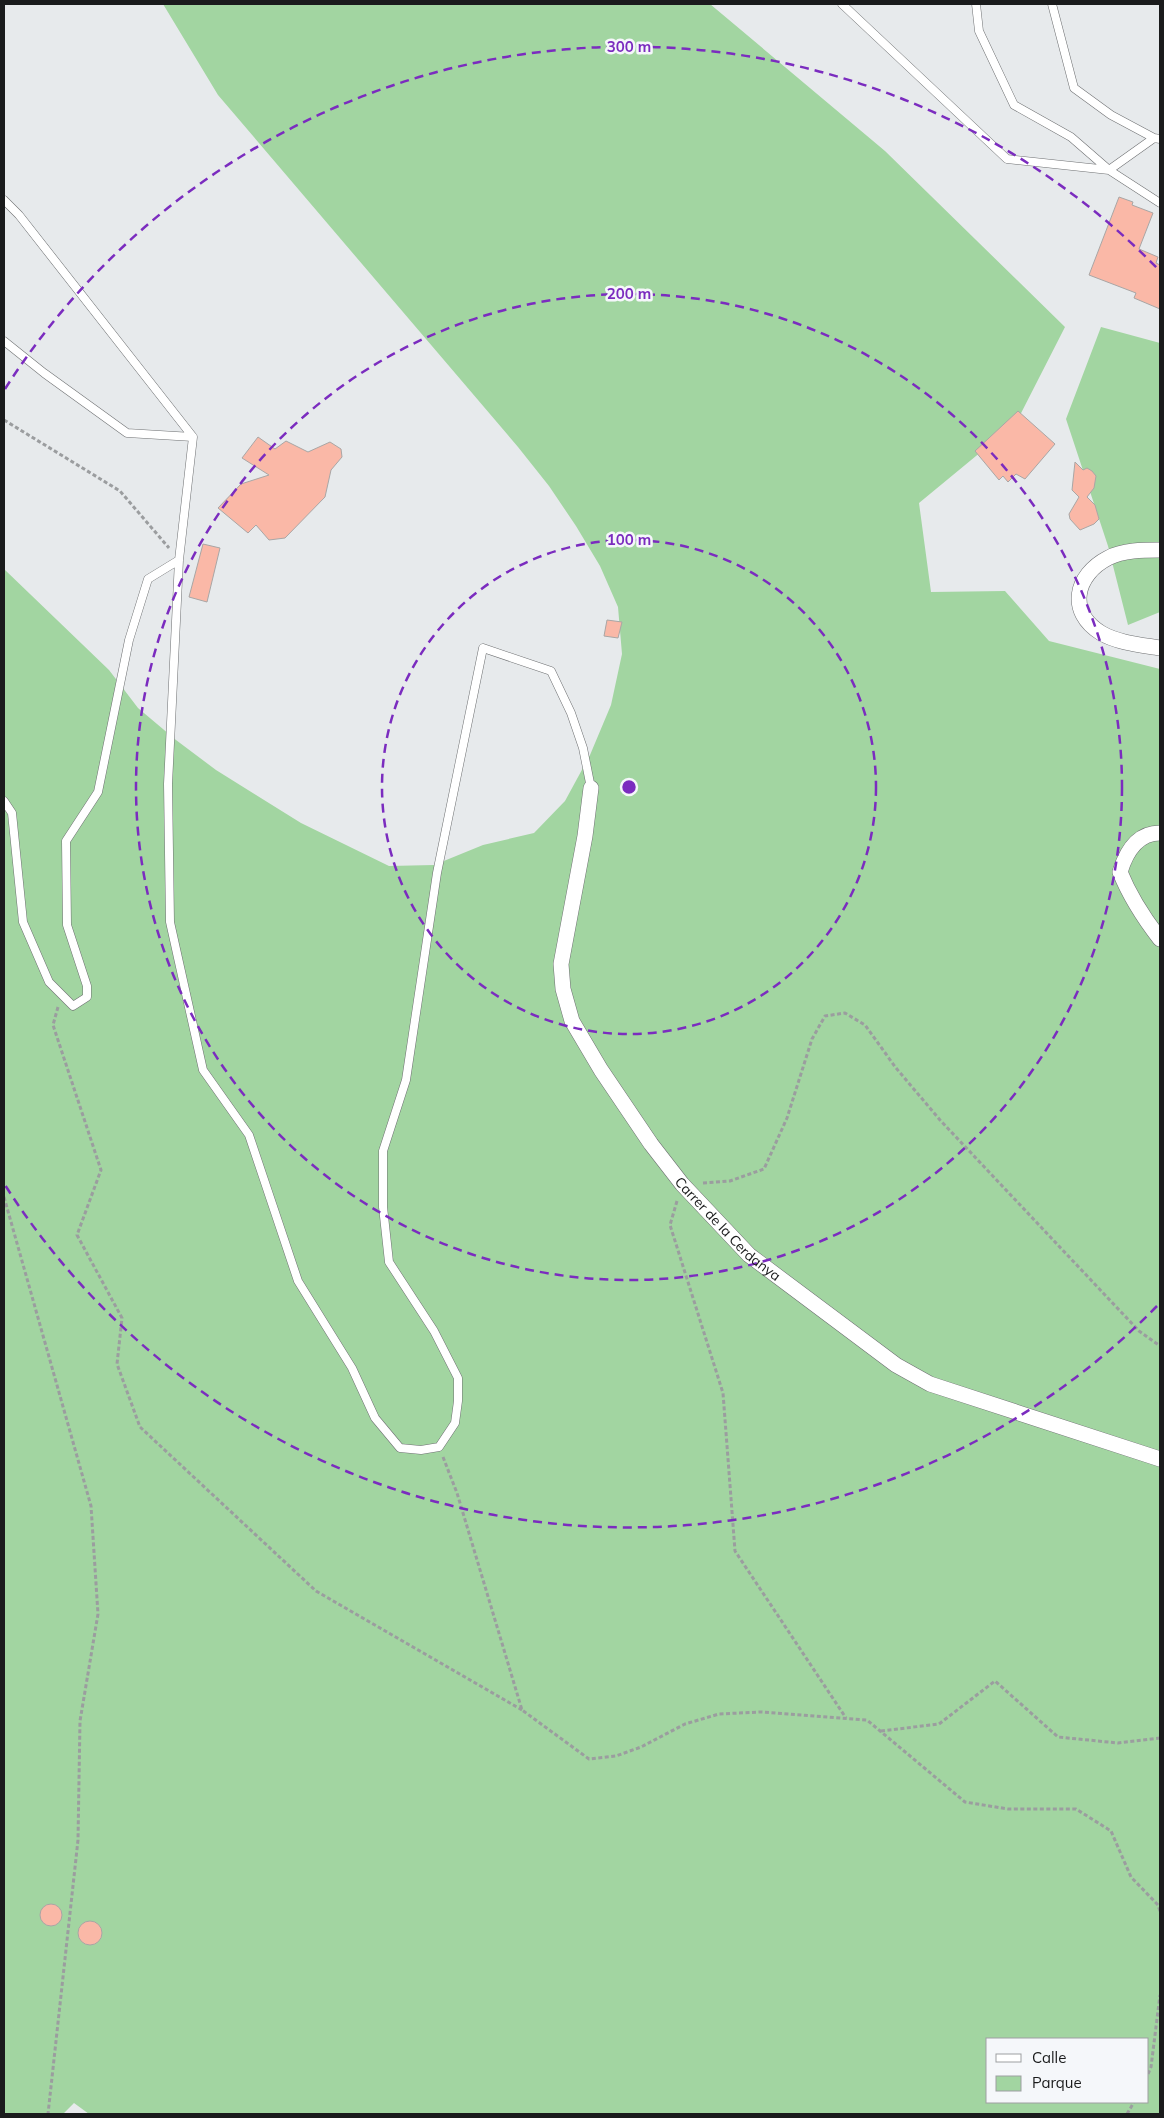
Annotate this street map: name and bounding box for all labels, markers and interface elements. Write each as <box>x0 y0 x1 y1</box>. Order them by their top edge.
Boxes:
text: 300 m <box>607 37 651 56</box>
text: 200 m <box>607 284 651 303</box>
text: 100 m <box>607 530 651 549</box>
centre of rings <box>620 778 638 796</box>
street label: Carrer de la Cerdanya <box>671 1173 784 1285</box>
legend <box>986 2038 1149 2103</box>
text: Calle <box>1032 2048 1066 2067</box>
text: Parque <box>1032 2073 1082 2092</box>

